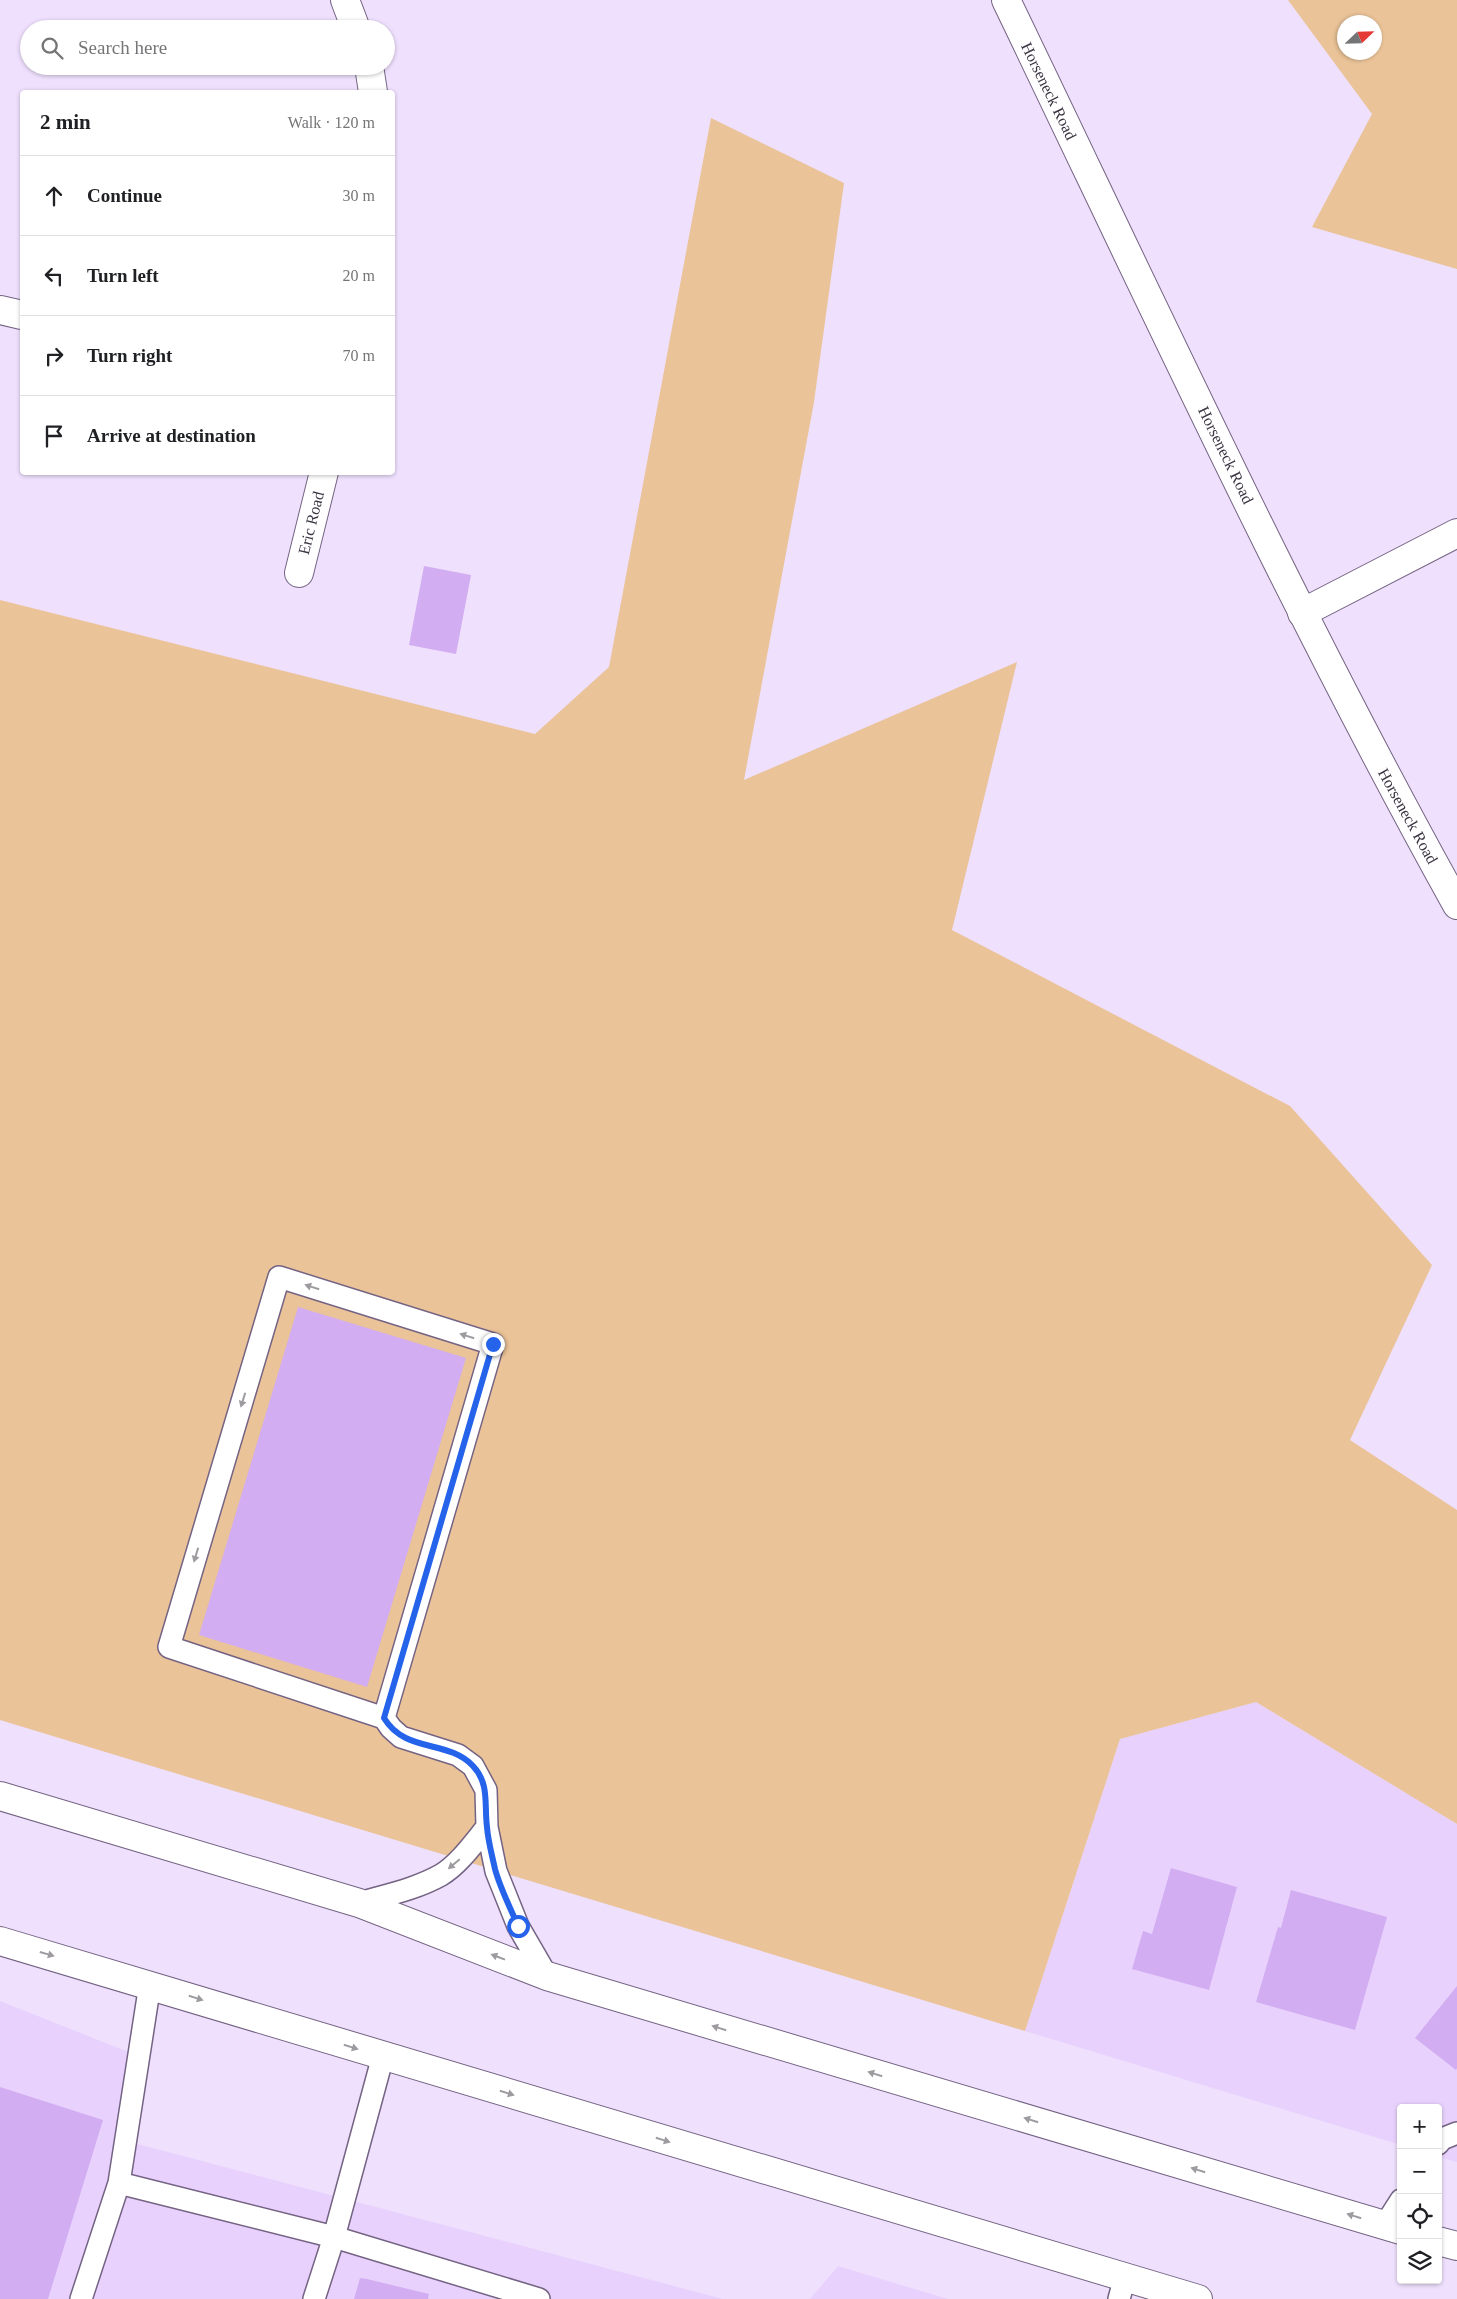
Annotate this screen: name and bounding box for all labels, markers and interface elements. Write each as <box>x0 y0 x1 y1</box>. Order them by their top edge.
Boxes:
north arrow <box>1337 15 1382 60</box>
search box <box>20 20 395 75</box>
icon: search <box>38 34 66 62</box>
text: Search here <box>78 37 167 58</box>
street label: Horseneck Road <box>1018 40 1080 142</box>
text: 2 min <box>40 110 91 134</box>
text: Walk · 120 m <box>288 114 375 131</box>
icon: ahead <box>40 182 68 210</box>
text: Continue <box>87 185 162 206</box>
text: 30 m <box>343 187 375 204</box>
icon: left <box>40 262 68 290</box>
text: Turn left <box>87 265 159 286</box>
text: 20 m <box>343 267 375 284</box>
icon: right <box>40 342 68 370</box>
text: Turn right <box>87 345 172 366</box>
text: 70 m <box>343 347 375 364</box>
street label: Horseneck Road <box>1195 404 1257 506</box>
icon: arrive <box>40 422 68 450</box>
text: Arrive at destination <box>87 425 256 446</box>
street label: Eric Road <box>295 490 327 556</box>
street label: Horseneck Road <box>1375 765 1441 867</box>
one-way arrow <box>305 1283 320 1291</box>
one-way arrow <box>460 1332 475 1339</box>
route end <box>482 1333 505 1356</box>
one-way arrow <box>238 1392 246 1407</box>
one-way arrow <box>192 1548 200 1563</box>
one-way arrow <box>448 1858 461 1869</box>
route start <box>507 1915 530 1938</box>
one-way arrow <box>39 1951 54 1959</box>
one-way arrow <box>491 1953 505 1961</box>
one-way arrow <box>189 1995 204 2003</box>
one-way arrow <box>712 2023 727 2031</box>
one-way arrow <box>344 2043 359 2051</box>
one-way arrow <box>868 2069 883 2077</box>
one-way arrow <box>500 2090 515 2098</box>
map controls <box>1397 2104 1442 2284</box>
button: + <box>1397 2104 1442 2149</box>
one-way arrow <box>1023 2115 1038 2123</box>
one-way arrow <box>656 2136 671 2144</box>
button: − <box>1397 2149 1442 2194</box>
one-way arrow <box>1191 2165 1206 2173</box>
button: locate <box>1397 2194 1442 2239</box>
one-way arrow <box>1346 2211 1361 2219</box>
button: layers <box>1397 2239 1442 2284</box>

